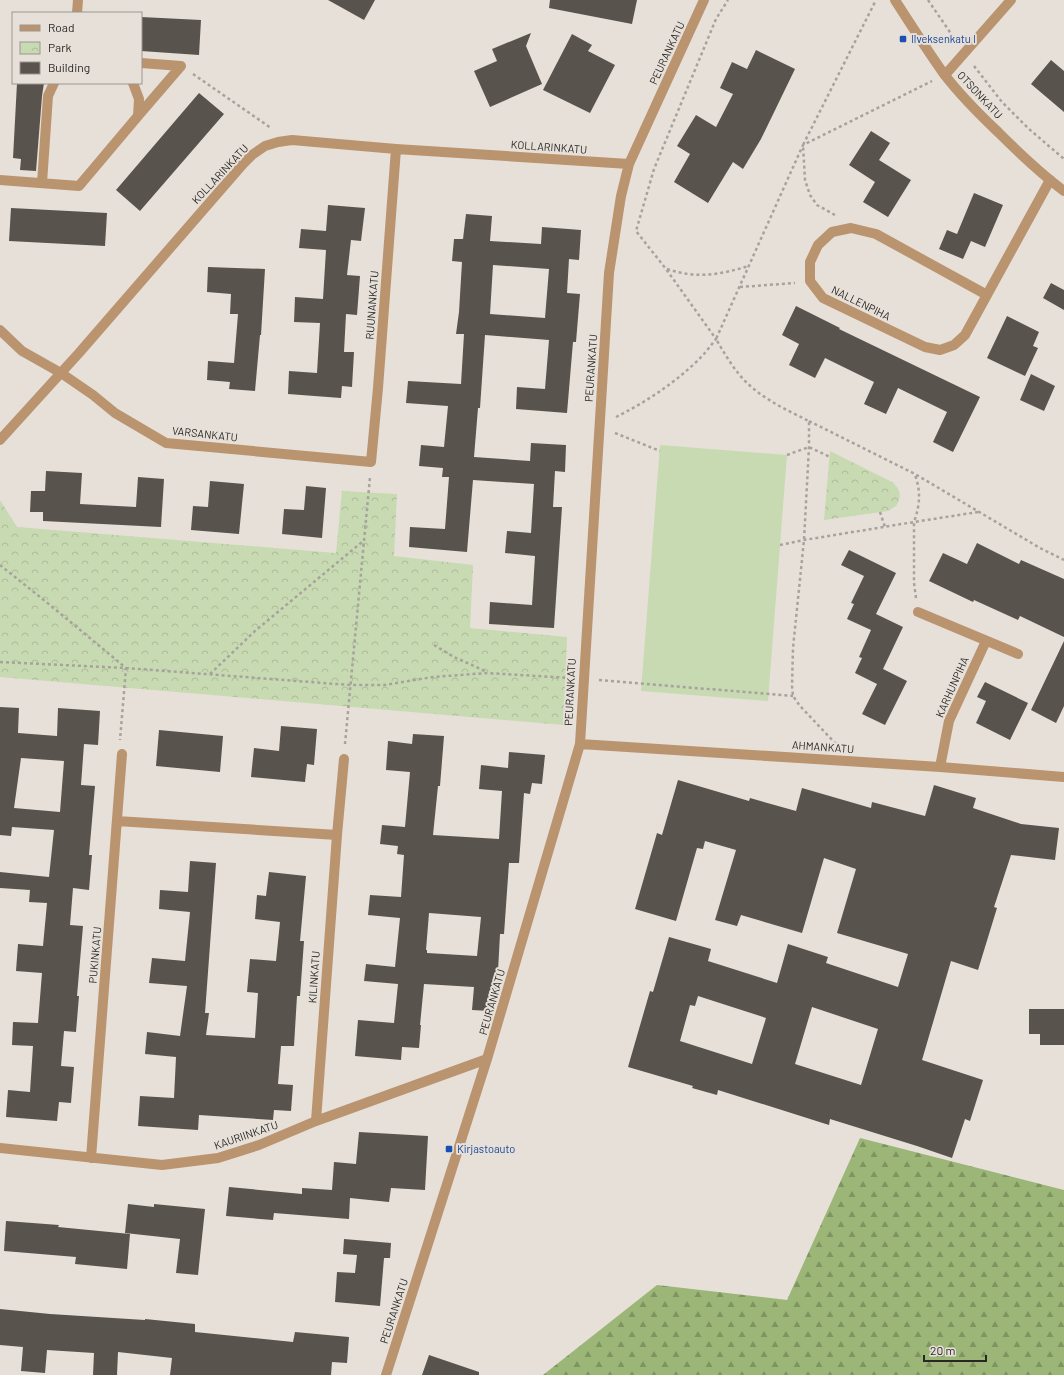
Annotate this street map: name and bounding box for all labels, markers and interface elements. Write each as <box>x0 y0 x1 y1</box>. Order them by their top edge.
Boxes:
legend <box>12 12 142 84</box>
street label: PEURANKATU <box>646 19 687 86</box>
text: Road <box>48 20 75 34</box>
place label: Ilveksenkatu I <box>911 32 976 45</box>
marker: Ilveksenkatu I <box>898 34 908 44</box>
text: Park <box>48 40 72 54</box>
text: Building <box>48 60 90 74</box>
street label: OTSONKATU <box>955 68 1006 121</box>
street label: KOLLARINKATU <box>510 137 588 156</box>
street label: KOLLARINKATU <box>189 141 250 206</box>
street label: RUUNANKATU <box>363 270 380 340</box>
street label: NALLENPIHA <box>830 283 893 323</box>
street label: PEURANKATU <box>582 334 599 402</box>
street label: VARSANKATU <box>172 424 238 443</box>
street label: KARHUNPIHA <box>932 654 971 719</box>
street label: PEURANKATU <box>561 658 578 726</box>
street label: AHMANKATU <box>792 738 855 755</box>
street label: PUKINKATU <box>86 926 103 984</box>
street label: KILINKATU <box>305 950 322 1004</box>
street label: PEURANKATU <box>476 967 507 1036</box>
street label: KAURIINKATU <box>212 1117 280 1152</box>
place label: Kirjastoauto <box>457 1142 515 1155</box>
marker: Kirjastoauto <box>444 1144 454 1154</box>
street label: PEURANKATU <box>377 1277 410 1345</box>
scale bar <box>924 1337 986 1363</box>
text: 20 m <box>930 1343 956 1357</box>

